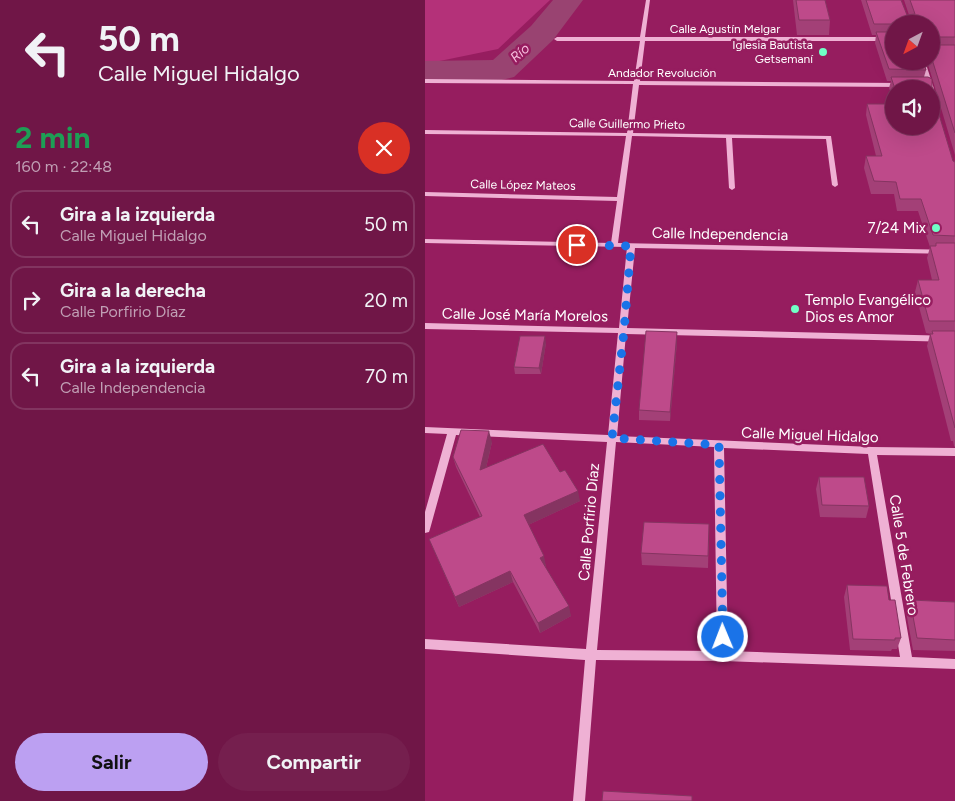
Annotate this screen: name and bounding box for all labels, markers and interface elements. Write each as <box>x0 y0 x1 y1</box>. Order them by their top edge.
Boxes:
north arrow <box>885 15 940 70</box>
map controls <box>885 15 940 135</box>
text: 50 m <box>98 18 180 60</box>
icon: left <box>15 20 80 85</box>
street label: Calle Agustín Melgar <box>670 22 780 36</box>
place label: Iglesia Bautista Getsemaní <box>732 38 814 66</box>
water label: Río <box>507 40 533 66</box>
marker: Iglesia Bautista Getsemaní <box>817 46 829 58</box>
text: Calle Miguel Hidalgo <box>98 60 300 87</box>
street label: Andador Revolución <box>608 66 716 80</box>
button: sound <box>885 80 940 135</box>
street label: Calle Guillermo Prieto <box>569 116 685 132</box>
text: 2 min <box>15 119 91 156</box>
button: close <box>358 122 410 174</box>
text: 160 m · 22:48 <box>15 157 112 176</box>
street label: Calle López Mateos <box>470 177 576 193</box>
text: Gira a la izquierda <box>60 203 215 226</box>
icon: left <box>17 210 45 238</box>
text: 50 m <box>364 213 408 236</box>
place label: 7/24 Mix <box>867 219 926 237</box>
marker: 7/24 Mix <box>930 222 942 234</box>
pin <box>556 224 598 266</box>
street label: Calle Independencia <box>652 224 788 244</box>
text: Calle Miguel Hidalgo <box>60 226 207 245</box>
icon: arrive <box>563 231 591 259</box>
text: Gira a la derecha <box>60 279 206 302</box>
icon: right <box>17 286 45 314</box>
text: 20 m <box>364 289 408 312</box>
place label: Templo Evangélico Dios es Amor <box>805 291 931 326</box>
text: Calle Porfirio Díaz <box>60 302 186 321</box>
marker: Templo Evangélico Dios es Amor <box>789 303 801 315</box>
street label: Calle José María Morelos <box>442 305 608 325</box>
text: Gira a la izquierda <box>60 355 215 378</box>
icon: left <box>17 362 45 390</box>
text: 70 m <box>365 365 408 388</box>
text: Calle Independencia <box>60 378 206 397</box>
street label: Calle Miguel Hidalgo <box>741 424 879 446</box>
street label: Calle Porfirio Díaz <box>575 462 603 582</box>
street label: Calle 5 de Febrero <box>886 493 922 617</box>
position arrow <box>696 610 748 662</box>
button: Salir <box>15 733 208 791</box>
button: Compartir <box>218 733 410 791</box>

